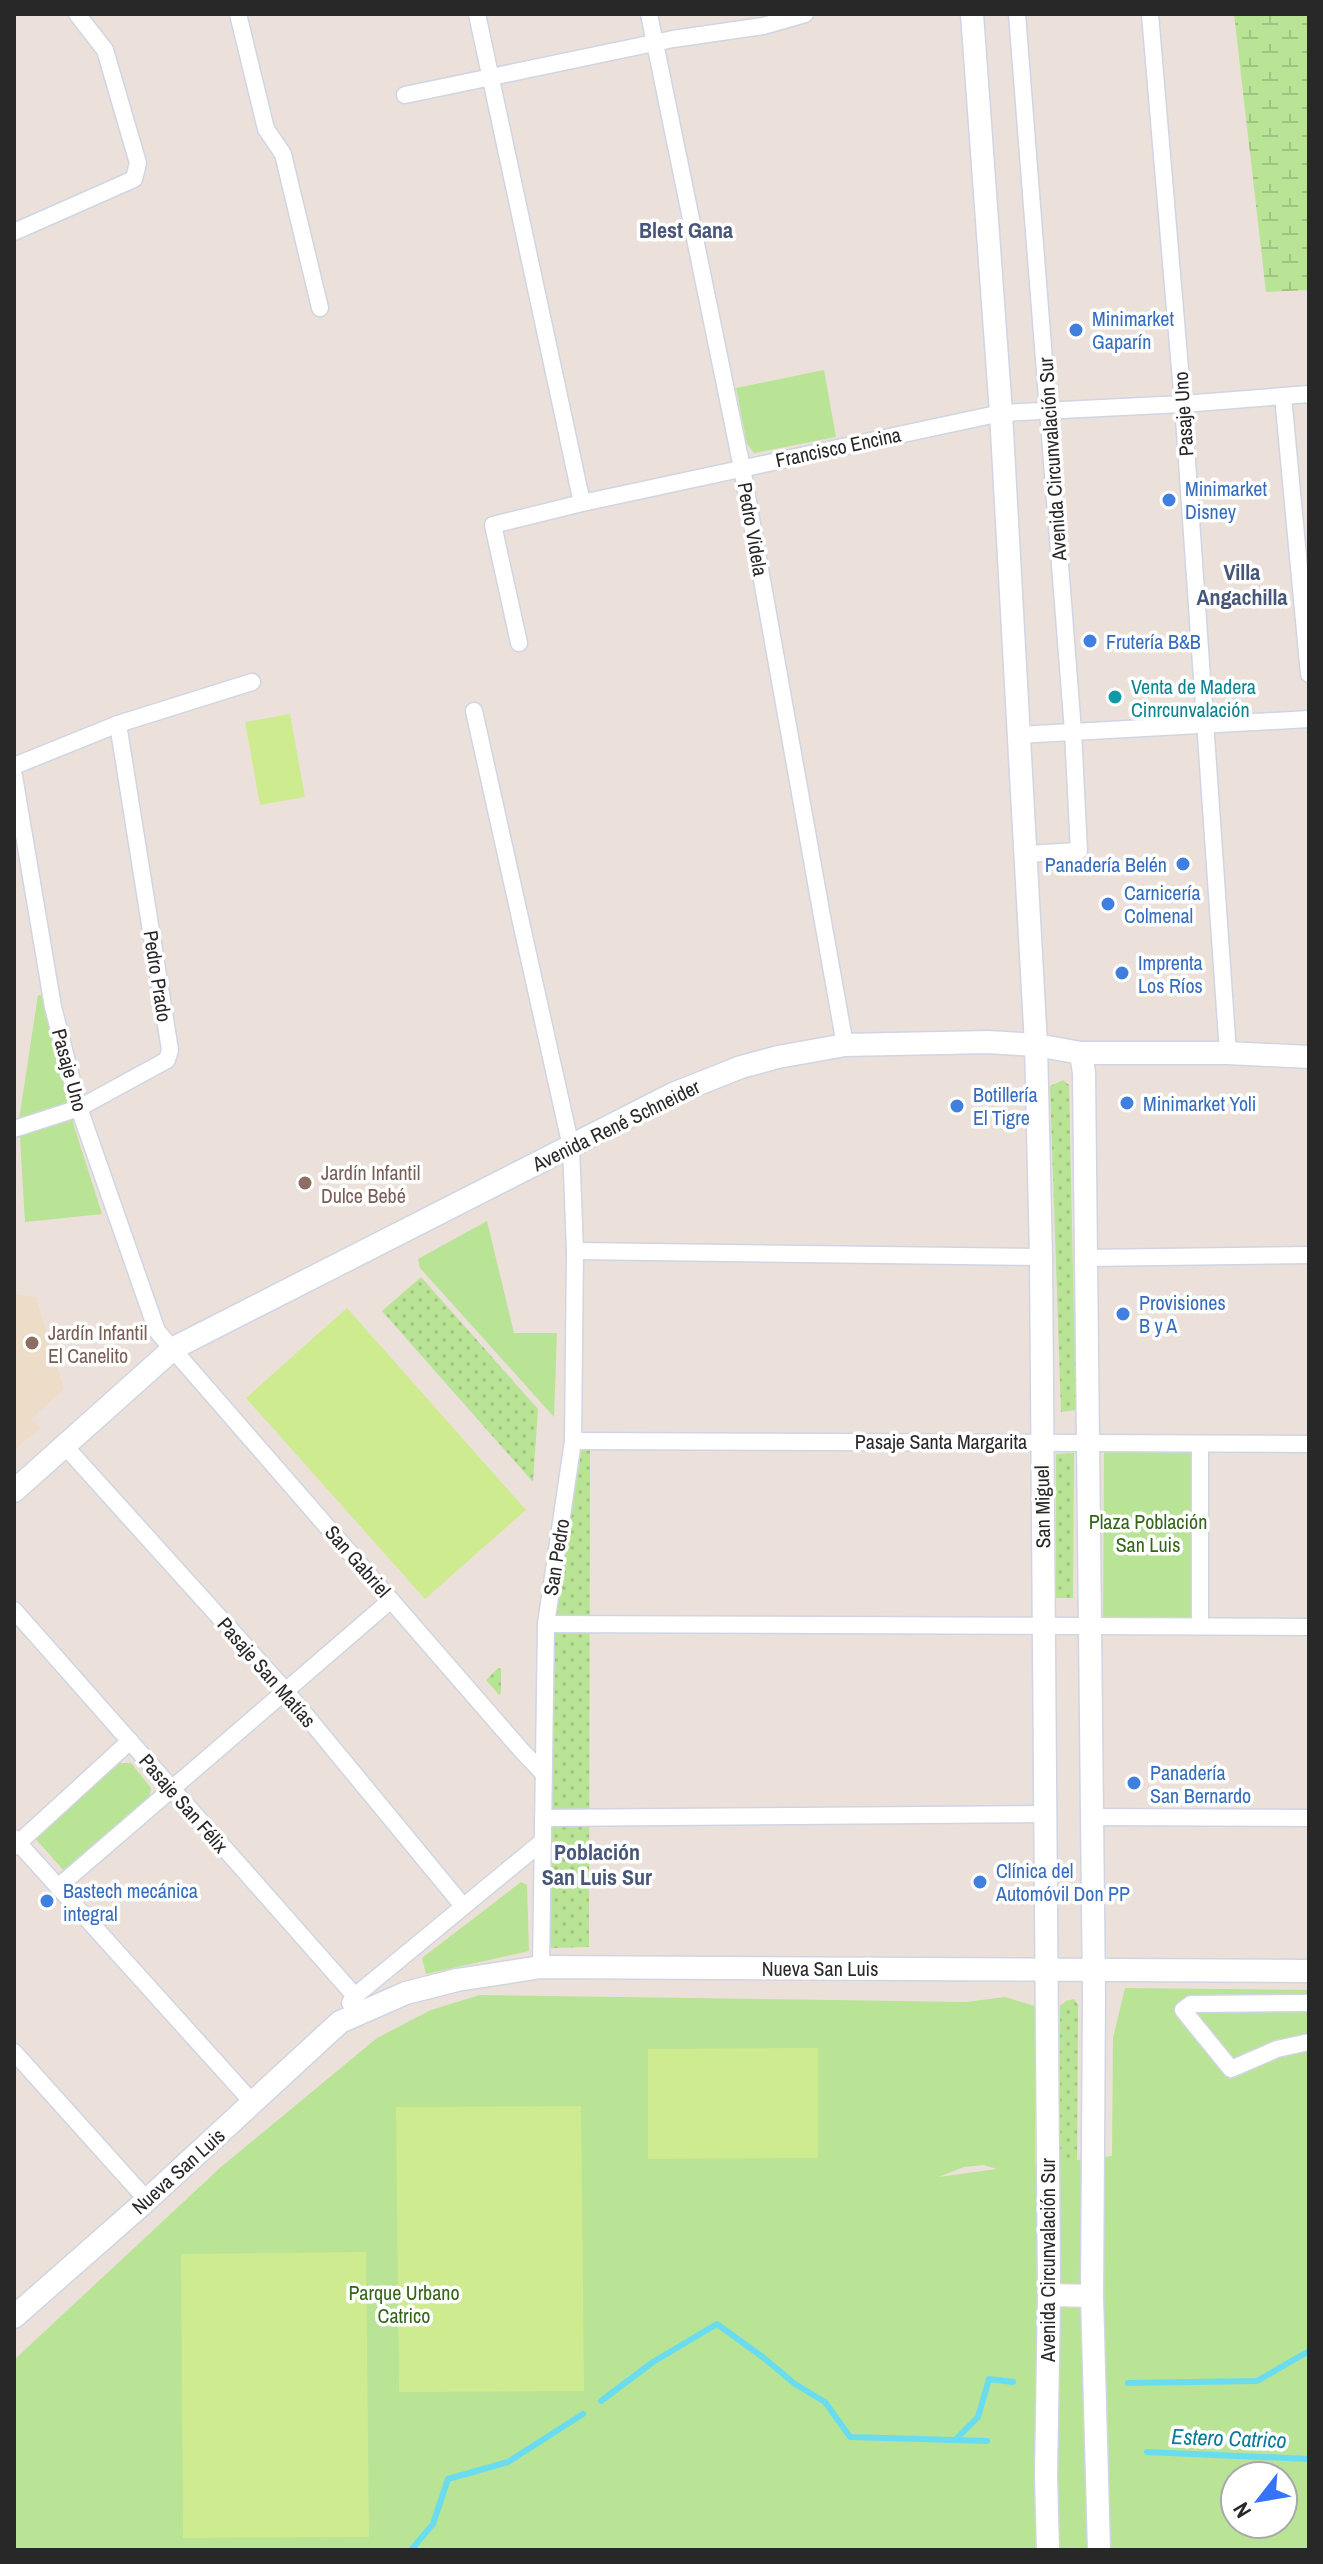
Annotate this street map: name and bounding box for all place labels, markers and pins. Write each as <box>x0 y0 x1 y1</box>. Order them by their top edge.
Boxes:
place label: Minimarket Gaparín <box>1092 305 1174 355</box>
marker: Minimarket Gaparín <box>1067 321 1085 339</box>
place label: Minimarket Disney <box>1185 475 1267 525</box>
marker: Minimarket Disney <box>1160 491 1178 509</box>
place label: Frutería B&B <box>1106 628 1201 655</box>
marker: Frutería B&B <box>1081 632 1099 650</box>
place label: Venta de Madera Cinrcunvalación <box>1131 673 1256 723</box>
marker: Venta de Madera Cinrcunvalación <box>1106 688 1124 706</box>
place label: Panadería Belén <box>1045 851 1167 878</box>
marker: Panadería Belén <box>1174 855 1192 873</box>
place label: Carnicería Colmenal <box>1124 879 1201 929</box>
marker: Carnicería Colmenal <box>1099 895 1117 913</box>
place label: Imprenta Los Ríos <box>1138 949 1203 999</box>
marker: Imprenta Los Ríos <box>1113 964 1131 982</box>
place label: Botillería El Tigre <box>973 1081 1038 1131</box>
place label: Minimarket Yoli <box>1143 1090 1256 1117</box>
marker: Minimarket Yoli <box>1118 1094 1136 1112</box>
marker: Botillería El Tigre <box>948 1097 966 1115</box>
place label: Jardín Infantil Dulce Bebé <box>321 1159 420 1209</box>
marker: Jardín Infantil Dulce Bebé <box>296 1174 314 1192</box>
place label: Provisiones B y A <box>1139 1289 1226 1339</box>
marker: Provisiones B y A <box>1114 1305 1132 1323</box>
place label: Jardín Infantil El Canelito <box>48 1319 147 1369</box>
marker: Jardín Infantil El Canelito <box>23 1334 41 1352</box>
place label: Panadería San Bernardo <box>1150 1759 1251 1809</box>
marker: Panadería San Bernardo <box>1125 1774 1143 1792</box>
place label: Clínica del Automóvil Don PP <box>995 1857 1130 1907</box>
marker: Clínica del Automóvil Don PP <box>971 1873 989 1891</box>
place label: Bastech mecánica integral <box>63 1877 198 1927</box>
marker: Bastech mecánica integral <box>38 1892 56 1910</box>

